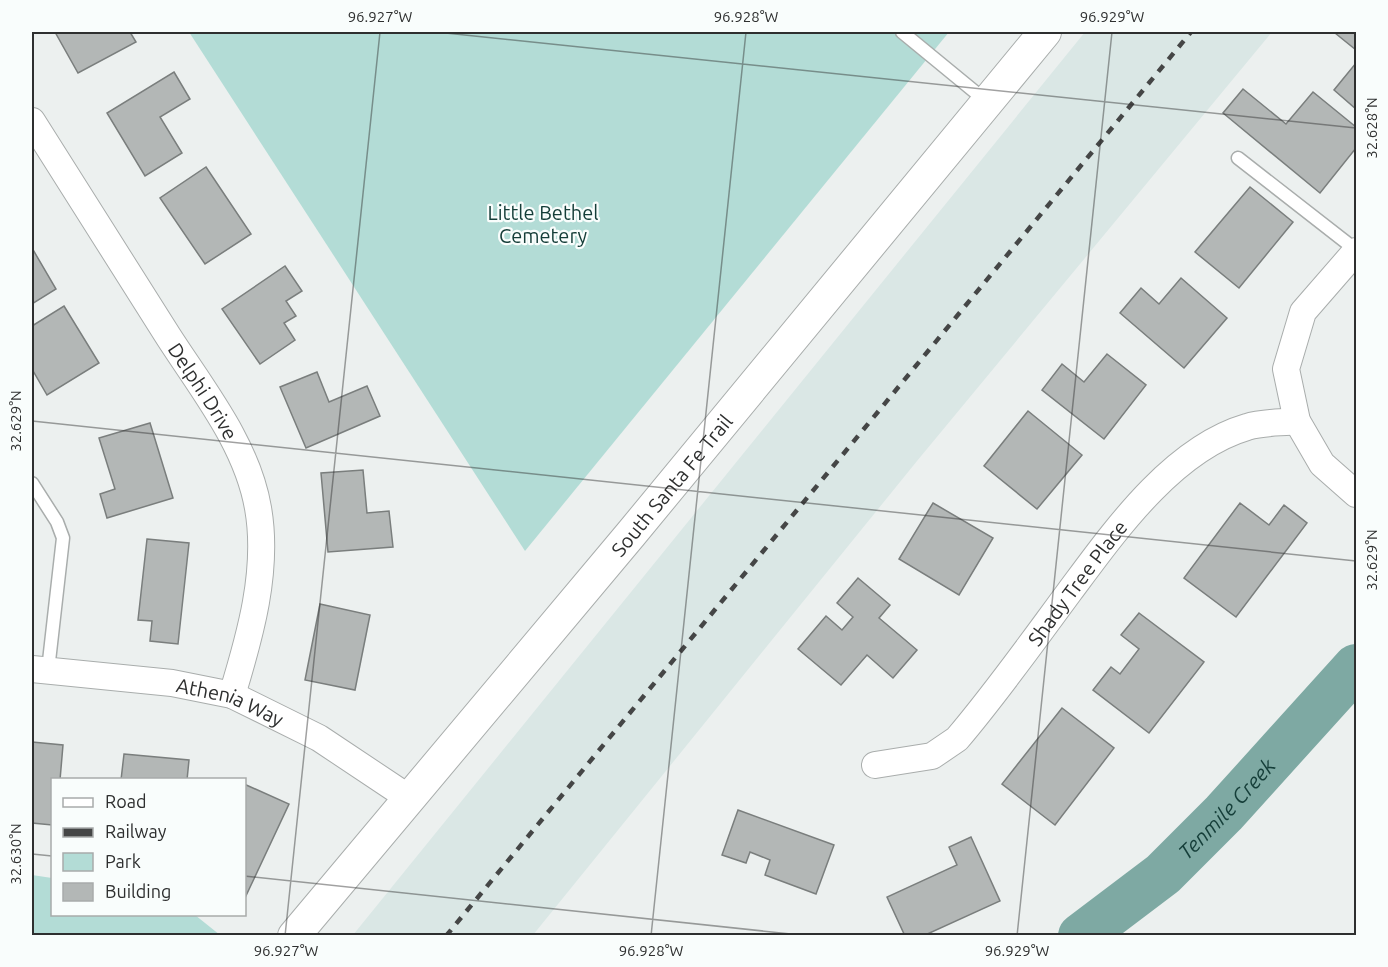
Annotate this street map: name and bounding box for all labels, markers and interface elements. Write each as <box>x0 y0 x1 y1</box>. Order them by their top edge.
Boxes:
text: 96.927°W <box>348 8 412 25</box>
text: 96.928°W <box>714 8 778 25</box>
text: 96.929°W <box>1080 8 1144 25</box>
text: 32.628°N <box>1363 97 1380 159</box>
park label: Little Bethel Cemetery <box>488 201 598 247</box>
street label: Delphi Drive <box>164 338 243 443</box>
text: 32.629°N <box>7 390 24 452</box>
street label: South Santa Fe Trail <box>606 409 737 561</box>
street label: Shady Tree Place <box>1023 515 1131 650</box>
text: 32.629°N <box>1363 529 1380 591</box>
street label: Athenia Way <box>175 673 288 730</box>
water label: Tenmile Creek <box>1173 753 1280 864</box>
legend <box>51 778 246 916</box>
text: Road <box>105 791 147 811</box>
text: Railway <box>105 821 167 841</box>
text: 32.630°N <box>7 823 24 885</box>
text: Park <box>105 851 141 871</box>
text: Building <box>105 881 171 901</box>
text: 96.927°W <box>254 942 318 959</box>
text: 96.928°W <box>619 942 683 959</box>
text: 96.929°W <box>985 942 1049 959</box>

